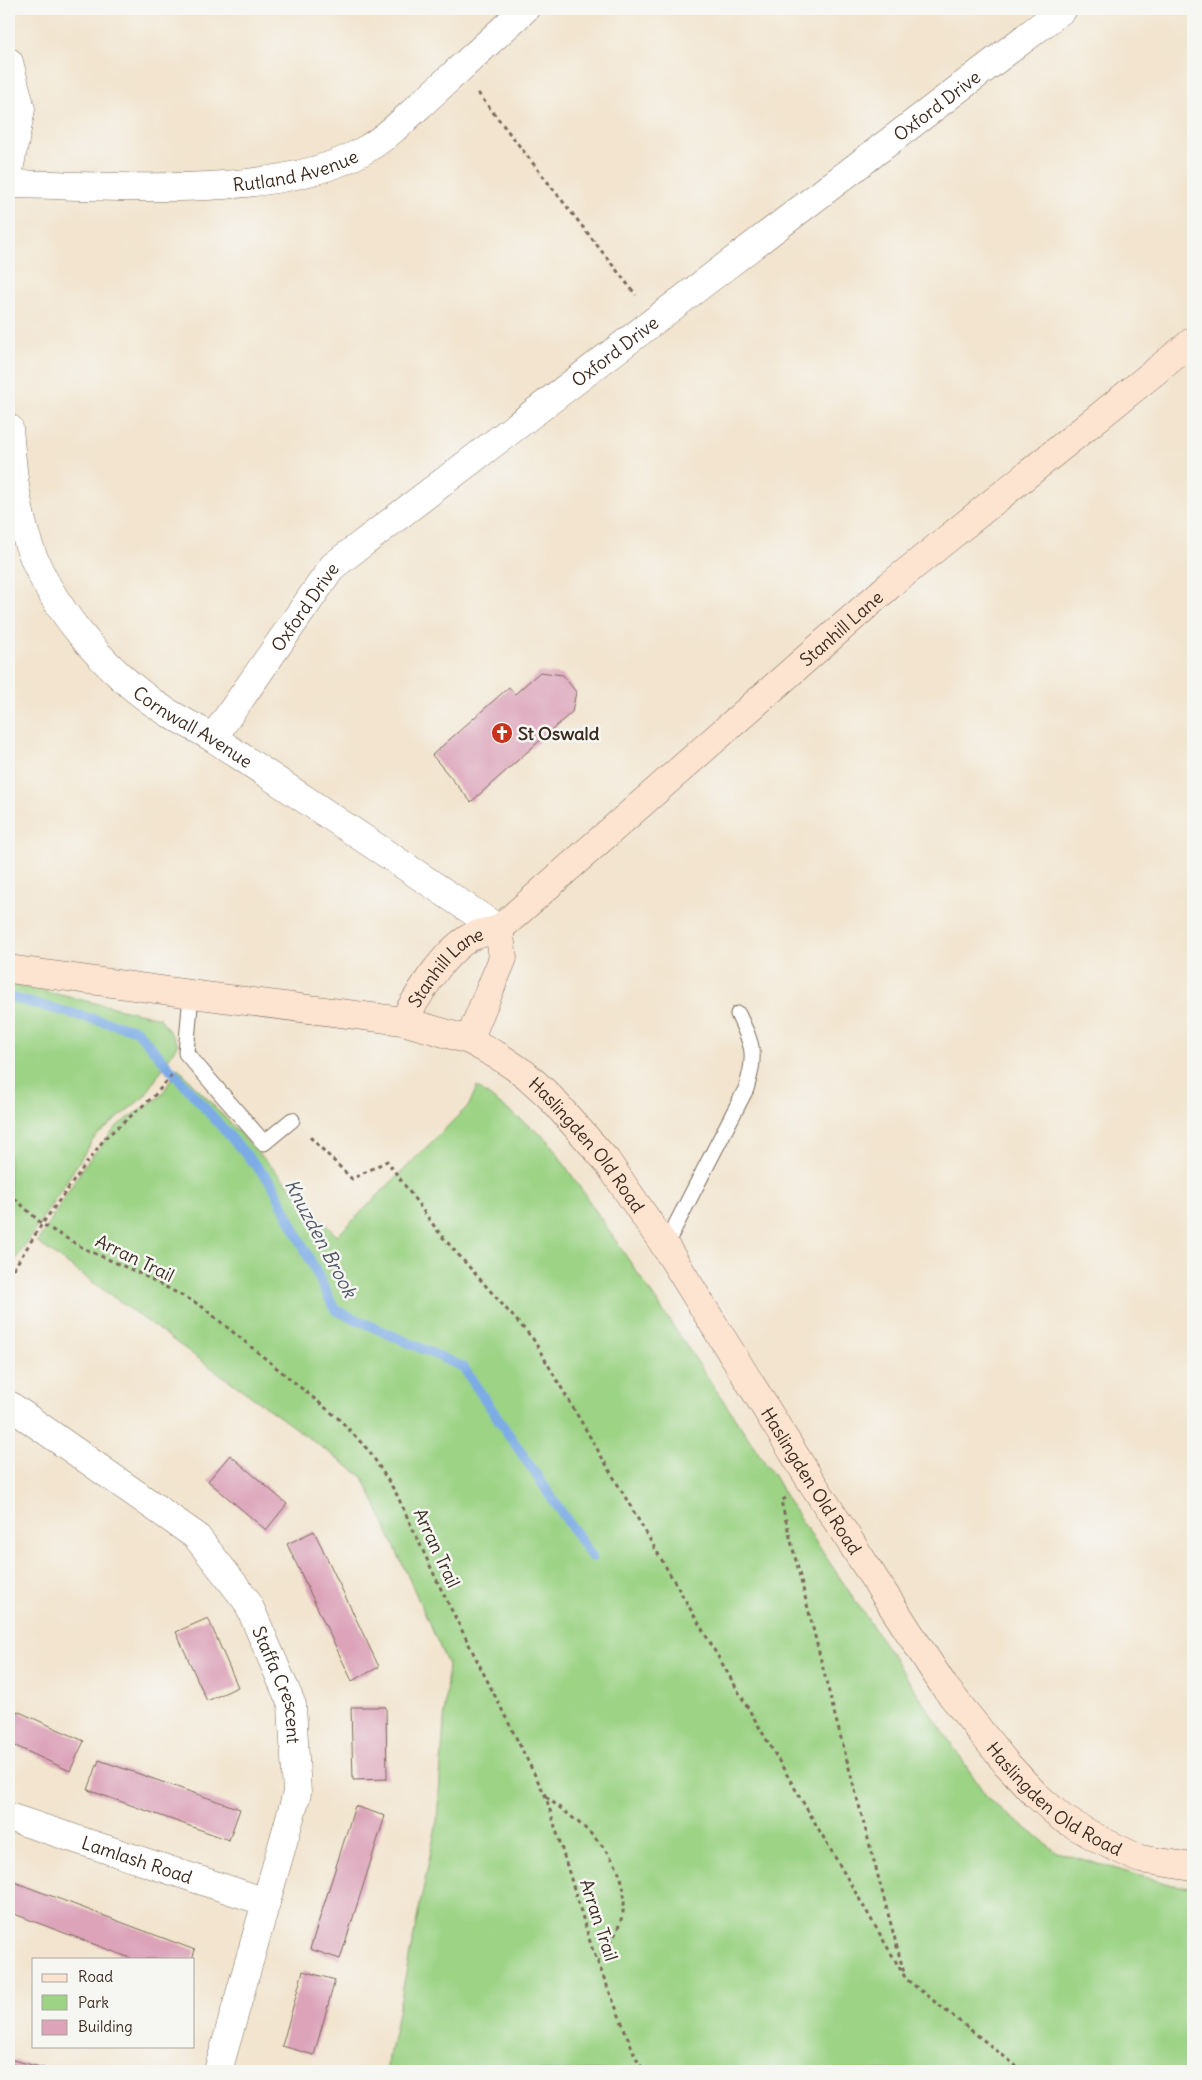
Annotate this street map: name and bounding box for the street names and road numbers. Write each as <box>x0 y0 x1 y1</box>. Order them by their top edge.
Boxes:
street label: Oxford Drive <box>889 65 985 146</box>
street label: Rutland Avenue <box>232 144 362 196</box>
street label: Oxford Drive <box>567 311 663 392</box>
street label: Oxford Drive <box>266 558 344 656</box>
street label: Stanhill Lane <box>795 585 887 671</box>
street label: Cornwall Avenue <box>129 680 257 773</box>
street label: Stanhill Lane <box>403 922 486 1011</box>
street label: Haslingden Old Road <box>524 1072 650 1217</box>
street label: Arran Trail <box>92 1229 178 1287</box>
street label: Haslingden Old Road <box>756 1403 867 1559</box>
street label: Arran Trail <box>409 1505 465 1591</box>
street label: Staffa Crescent <box>248 1622 306 1744</box>
street label: Haslingden Old Road <box>982 1737 1126 1861</box>
street label: Lamlash Road <box>79 1830 196 1889</box>
street label: Arran Trail <box>575 1876 623 1964</box>

